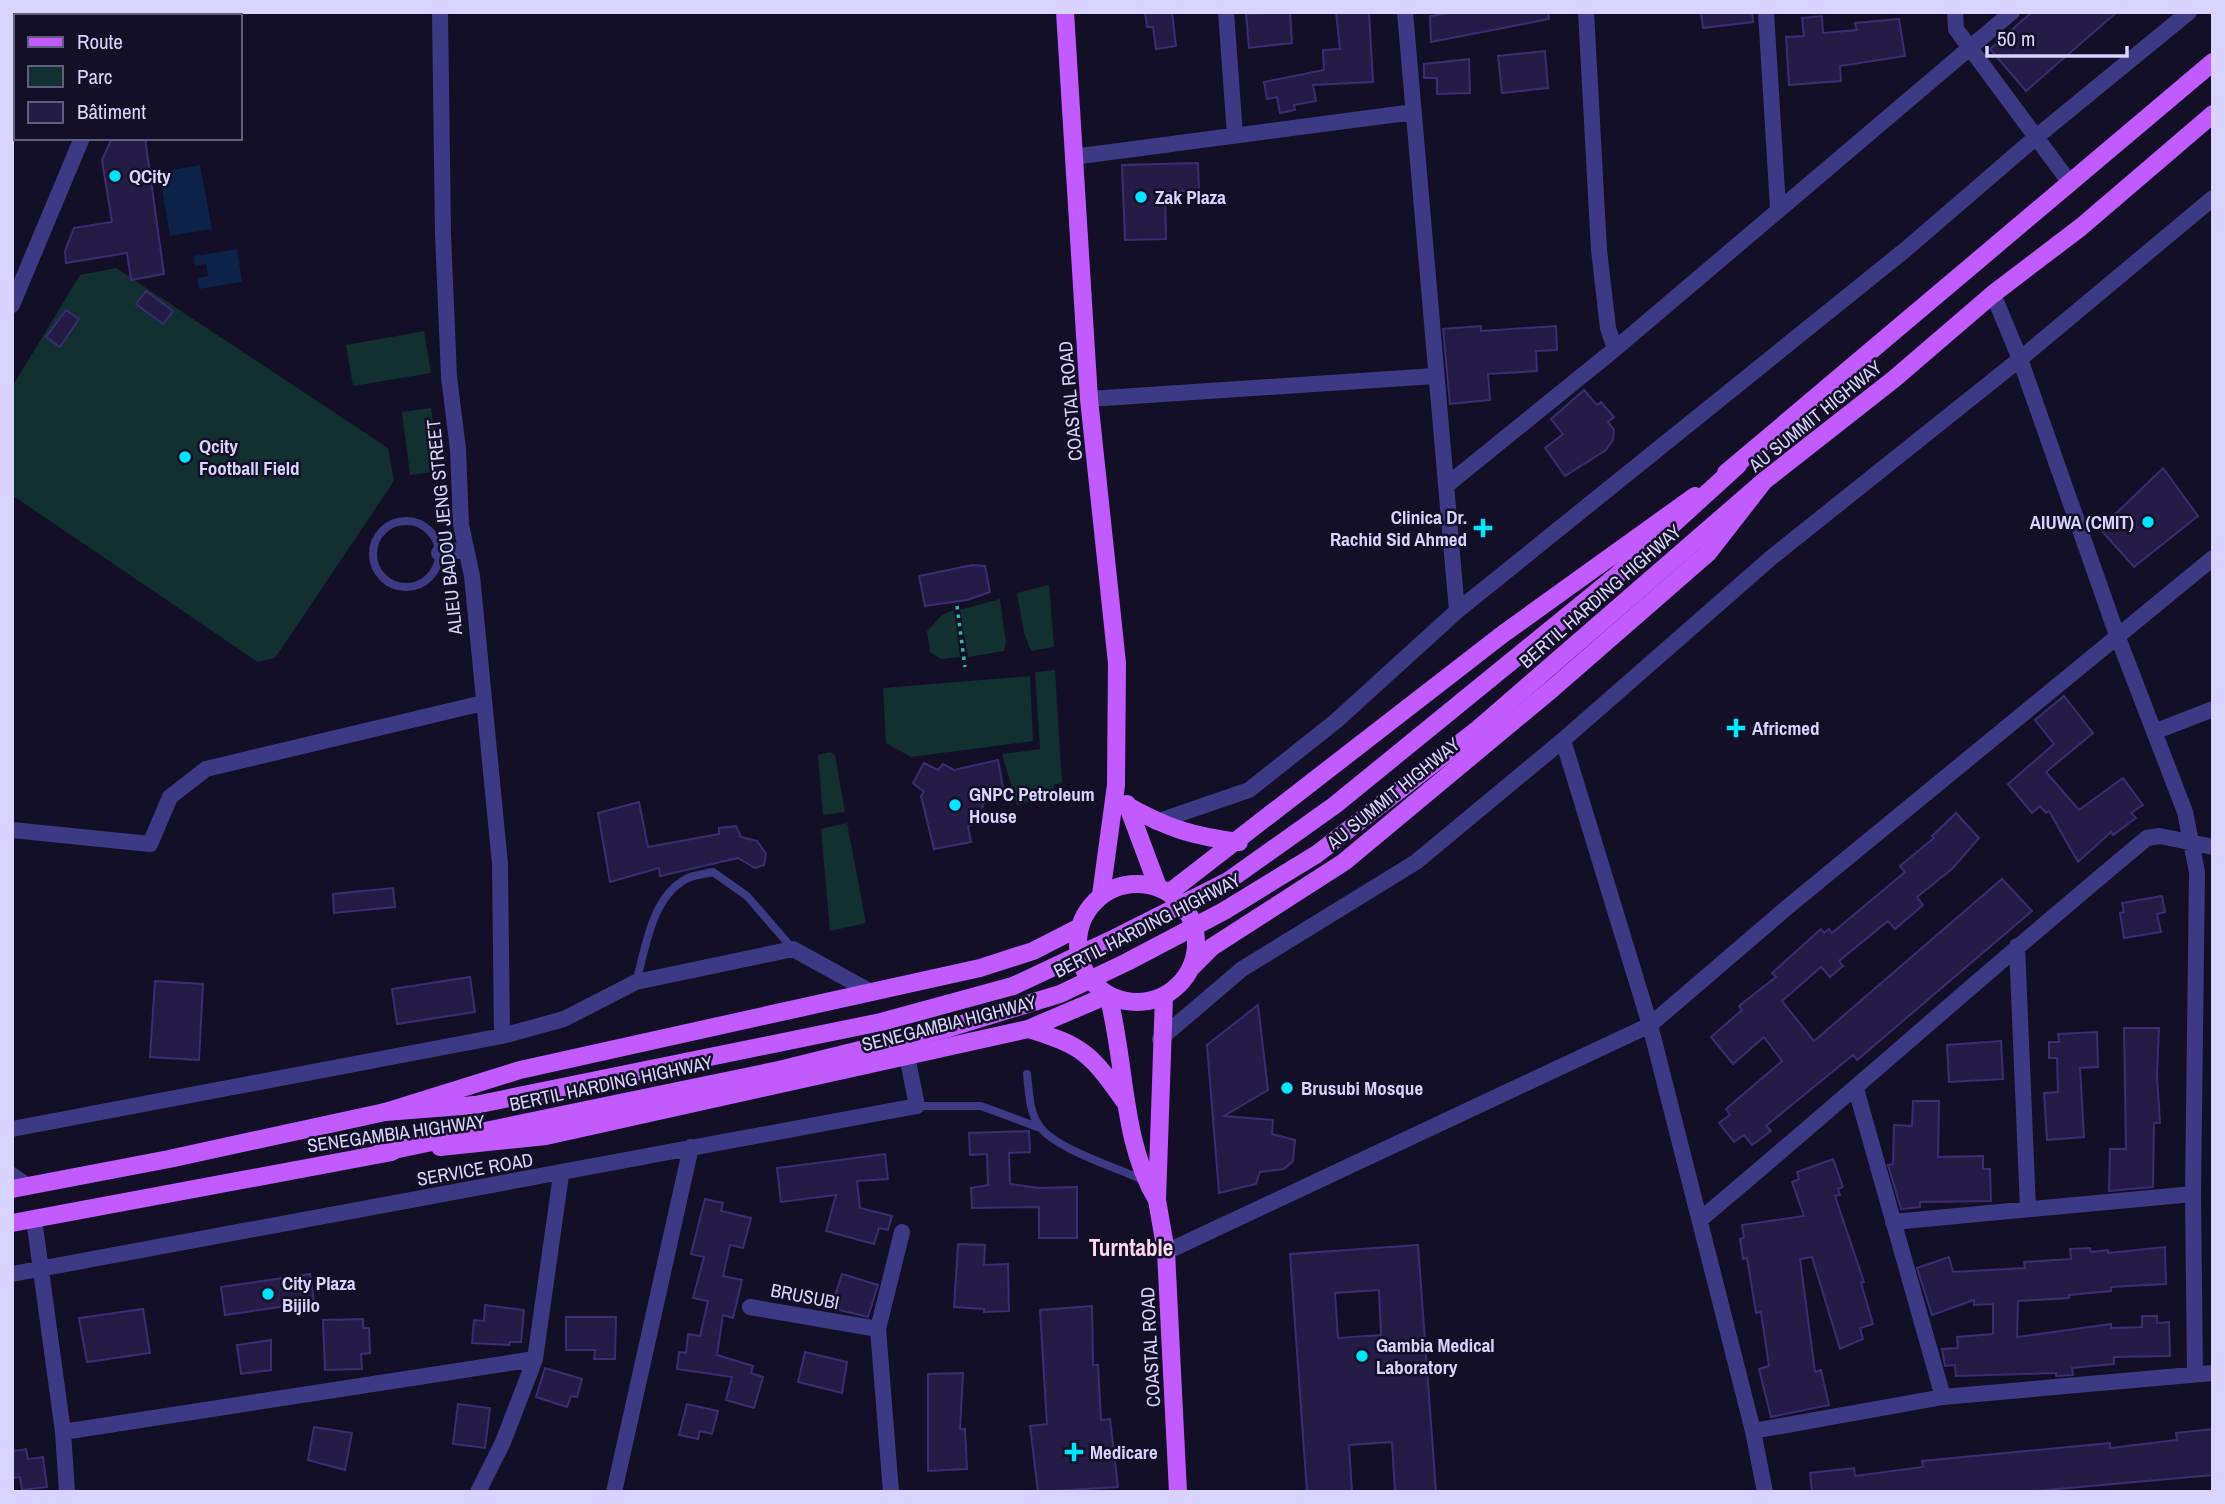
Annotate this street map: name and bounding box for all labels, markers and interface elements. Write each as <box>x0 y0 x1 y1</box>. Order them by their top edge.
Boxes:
legend <box>14 14 242 140</box>
scale bar <box>1987 14 2127 58</box>
text: 50 m <box>1997 24 2035 53</box>
text: Route <box>77 27 123 56</box>
text: Parc <box>77 62 112 91</box>
text: Bâtiment <box>77 97 146 126</box>
place label: QCity <box>129 163 171 189</box>
marker: QCity <box>107 168 123 184</box>
place label: Zak Plaza <box>1155 184 1226 210</box>
marker: Zak Plaza <box>1133 189 1149 205</box>
street label: COASTAL ROAD <box>1052 340 1088 462</box>
street label: AU SUMMIT HIGHWAY <box>1742 354 1887 478</box>
street label: ALIEU BADOU JENG STREET <box>420 418 468 637</box>
place label: Qcity Football Field <box>199 433 300 481</box>
marker: Qcity Football Field <box>177 449 193 465</box>
place label: Clinica Dr. Rachid Sid Ahmed <box>1330 504 1467 552</box>
place label: AIUWA (CMIT) <box>2030 509 2134 535</box>
marker: AIUWA (CMIT) <box>2140 514 2156 530</box>
marker: Clinica Dr. Rachid Sid Ahmed <box>1473 518 1493 538</box>
street label: BERTIL HARDING HIGHWAY <box>1513 518 1687 674</box>
place label: Africmed <box>1752 715 1820 741</box>
marker: Africmed <box>1726 718 1746 738</box>
street label: AU SUMMIT HIGHWAY <box>1320 731 1465 855</box>
place label: GNPC Petroleum House <box>969 781 1095 829</box>
marker: GNPC Petroleum House <box>947 797 963 813</box>
street label: BERTIL HARDING HIGHWAY <box>1049 866 1246 984</box>
street label: SENEGAMBIA HIGHWAY <box>859 989 1040 1057</box>
street label: BERTIL HARDING HIGHWAY <box>507 1049 716 1117</box>
place label: Brusubi Mosque <box>1301 1075 1423 1101</box>
marker: Brusubi Mosque <box>1279 1080 1295 1096</box>
street label: SENEGAMBIA HIGHWAY <box>305 1108 487 1158</box>
street label: SERVICE ROAD <box>415 1146 535 1192</box>
district label: Turntable <box>1089 1232 1173 1263</box>
place label: City Plaza Bijilo <box>282 1270 356 1318</box>
street label: BRUSUBI <box>769 1277 841 1315</box>
marker: City Plaza Bijilo <box>260 1286 276 1302</box>
street label: COASTAL ROAD <box>1134 1286 1166 1408</box>
place label: Gambia Medical Laboratory <box>1376 1332 1495 1380</box>
marker: Gambia Medical Laboratory <box>1354 1348 1370 1364</box>
place label: Medicare <box>1090 1439 1158 1465</box>
marker: Medicare <box>1064 1442 1084 1462</box>

